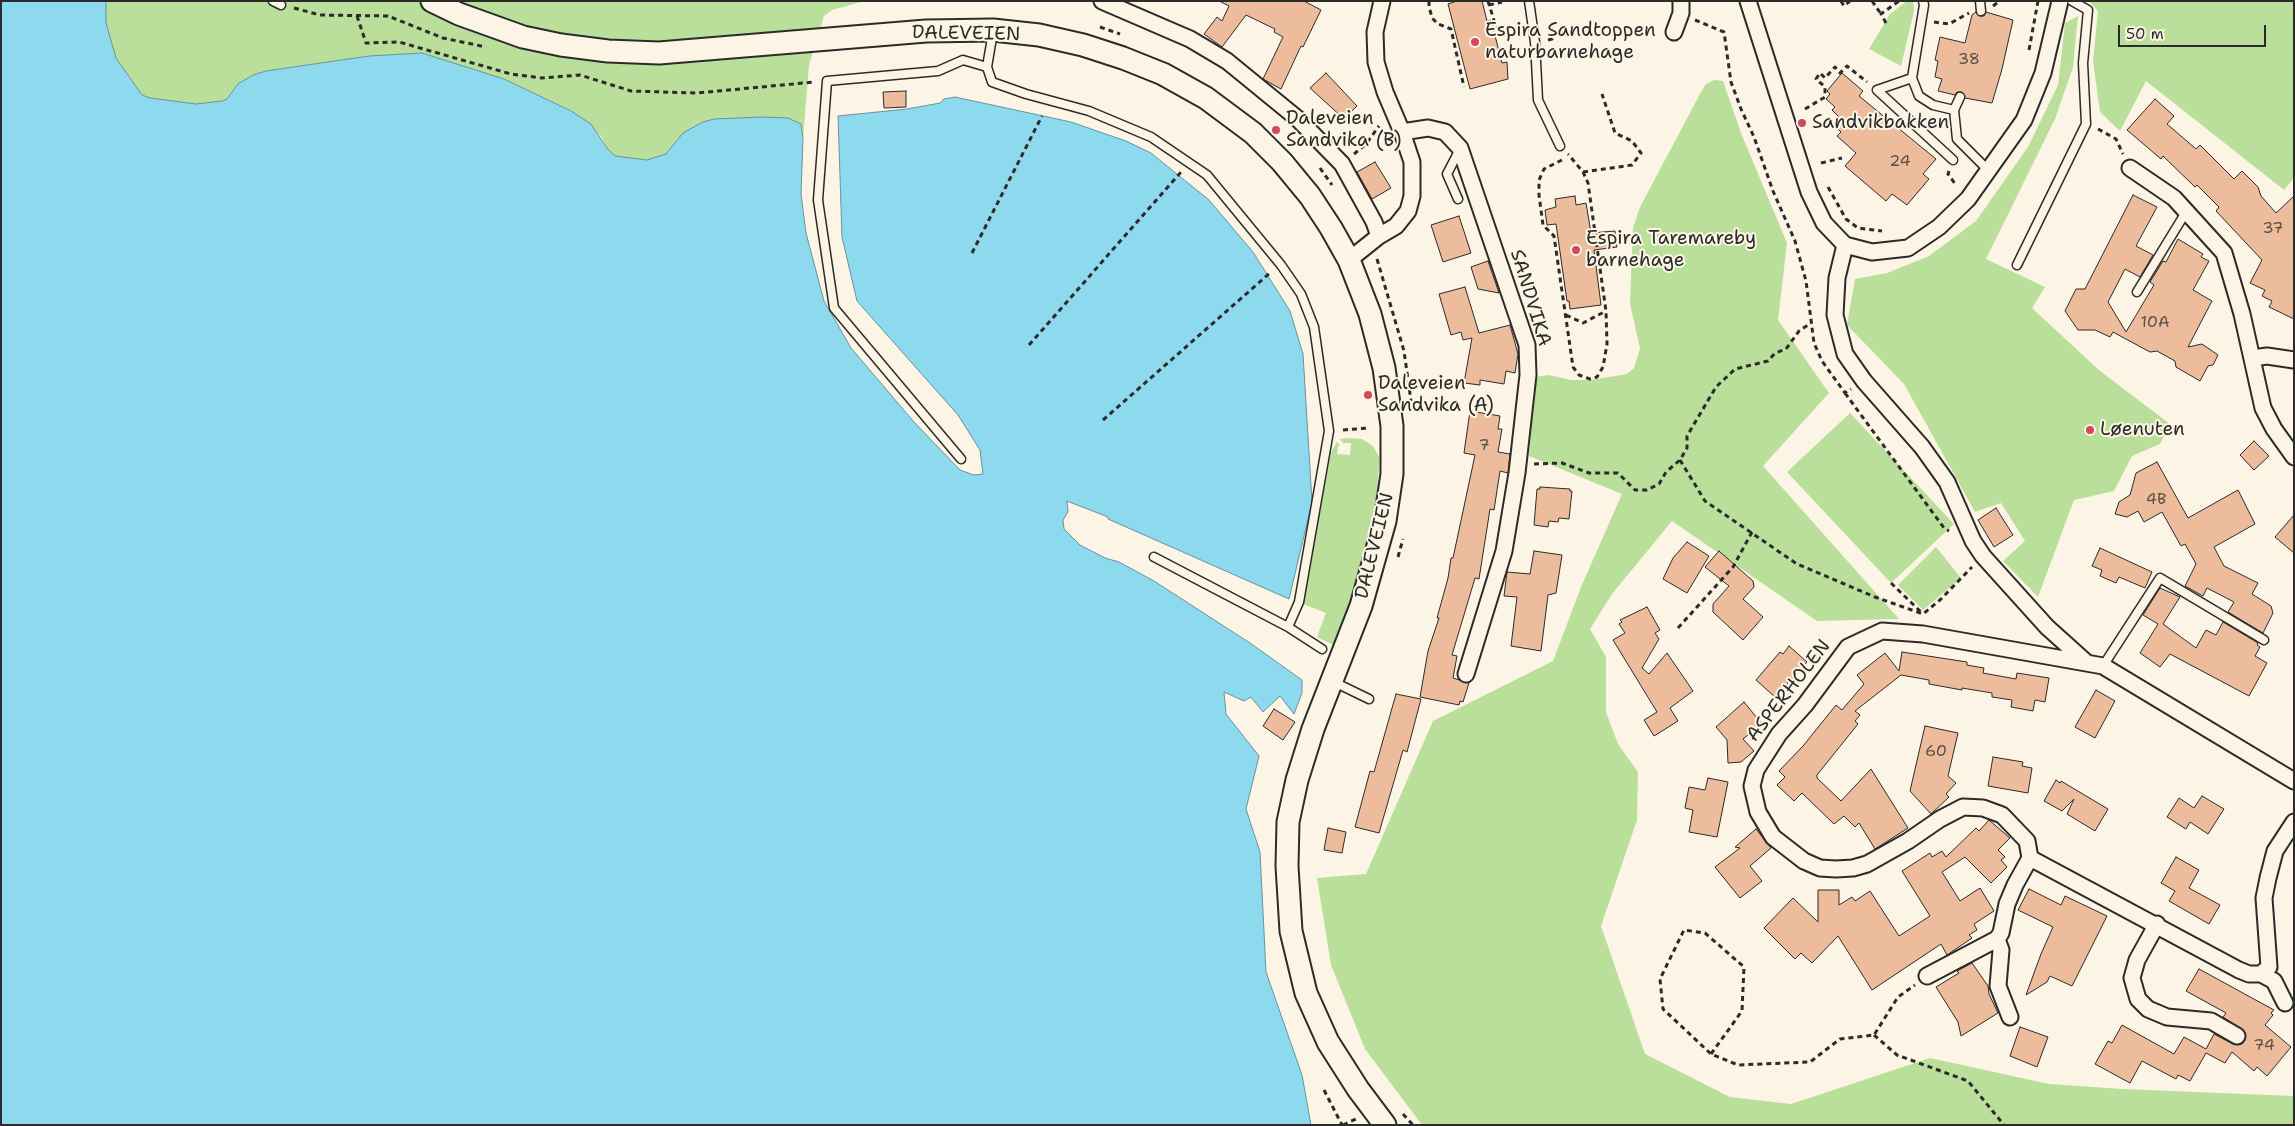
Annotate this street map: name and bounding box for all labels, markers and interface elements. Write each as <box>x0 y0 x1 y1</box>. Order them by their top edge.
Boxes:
scale bar <box>2120 15 2268 47</box>
place label: Espira Sandtoppen naturbarnehage <box>1485 20 1656 64</box>
street label: DALEVEIEN <box>912 22 1020 46</box>
text: 50 m <box>2126 24 2164 44</box>
marker: Espira Sandtoppen naturbarnehage <box>1469 36 1481 48</box>
house number: 38 <box>1958 50 1980 70</box>
place label: Daleveien Sandvika (B) <box>1286 108 1401 152</box>
place label: Sandvikbakken <box>1812 112 1949 134</box>
marker: Sandvikbakken <box>1796 117 1808 129</box>
marker: Daleveien Sandvika (B) <box>1270 124 1282 136</box>
house number: 24 <box>1889 152 1911 172</box>
house number: 37 <box>2262 219 2284 239</box>
place label: Espira Taremareby barnehage <box>1586 228 1756 272</box>
marker: Espira Taremareby barnehage <box>1570 244 1582 256</box>
street label: SANDVIKA <box>1504 247 1556 349</box>
house number: 10A <box>2140 313 2170 333</box>
place label: Daleveien Sandvika (A) <box>1378 373 1494 417</box>
marker: Daleveien Sandvika (A) <box>1362 389 1374 401</box>
place label: Løenuten <box>2100 419 2185 441</box>
marker: Løenuten <box>2084 424 2096 436</box>
house number: 7 <box>1478 436 1490 456</box>
house number: 4B <box>2146 490 2166 510</box>
street label: DALEVEIEN <box>1351 491 1399 601</box>
street label: ASPERHOLEN <box>1742 636 1836 746</box>
house number: 60 <box>1925 742 1947 762</box>
house number: 74 <box>2253 1036 2275 1056</box>

